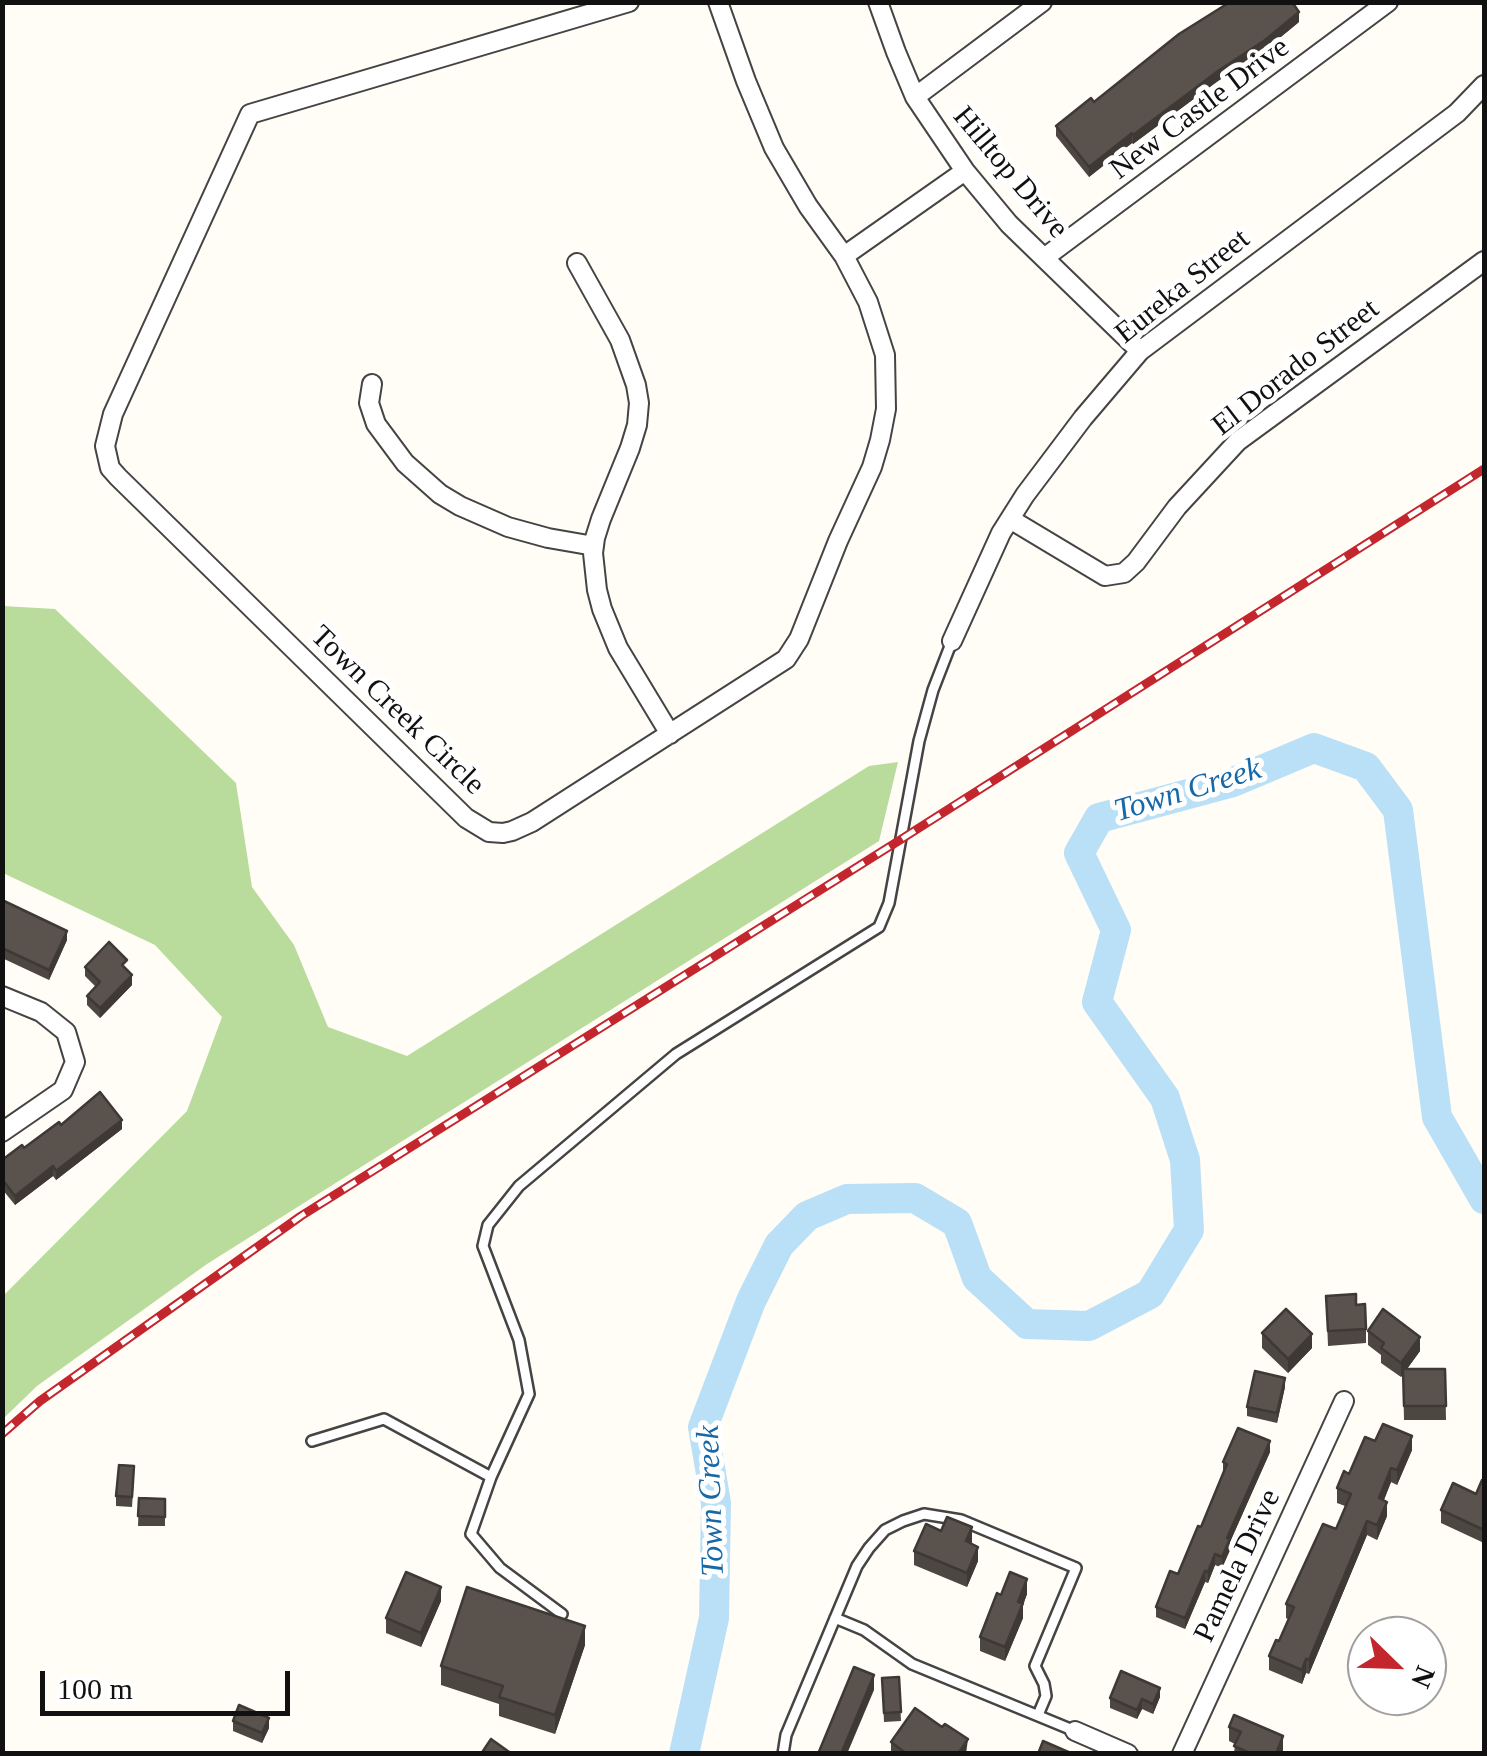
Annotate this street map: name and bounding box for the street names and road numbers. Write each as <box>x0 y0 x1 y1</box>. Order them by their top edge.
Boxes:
street label: New Castle Drive <box>1103 30 1297 188</box>
street label: Hilltop Drive <box>945 100 1075 246</box>
street label: Eureka Street <box>1109 222 1257 352</box>
street label: El Dorado Street <box>1205 292 1387 444</box>
street label: Town Creek Circle <box>303 619 491 803</box>
street label: Pamela Drive <box>1187 1484 1289 1648</box>

